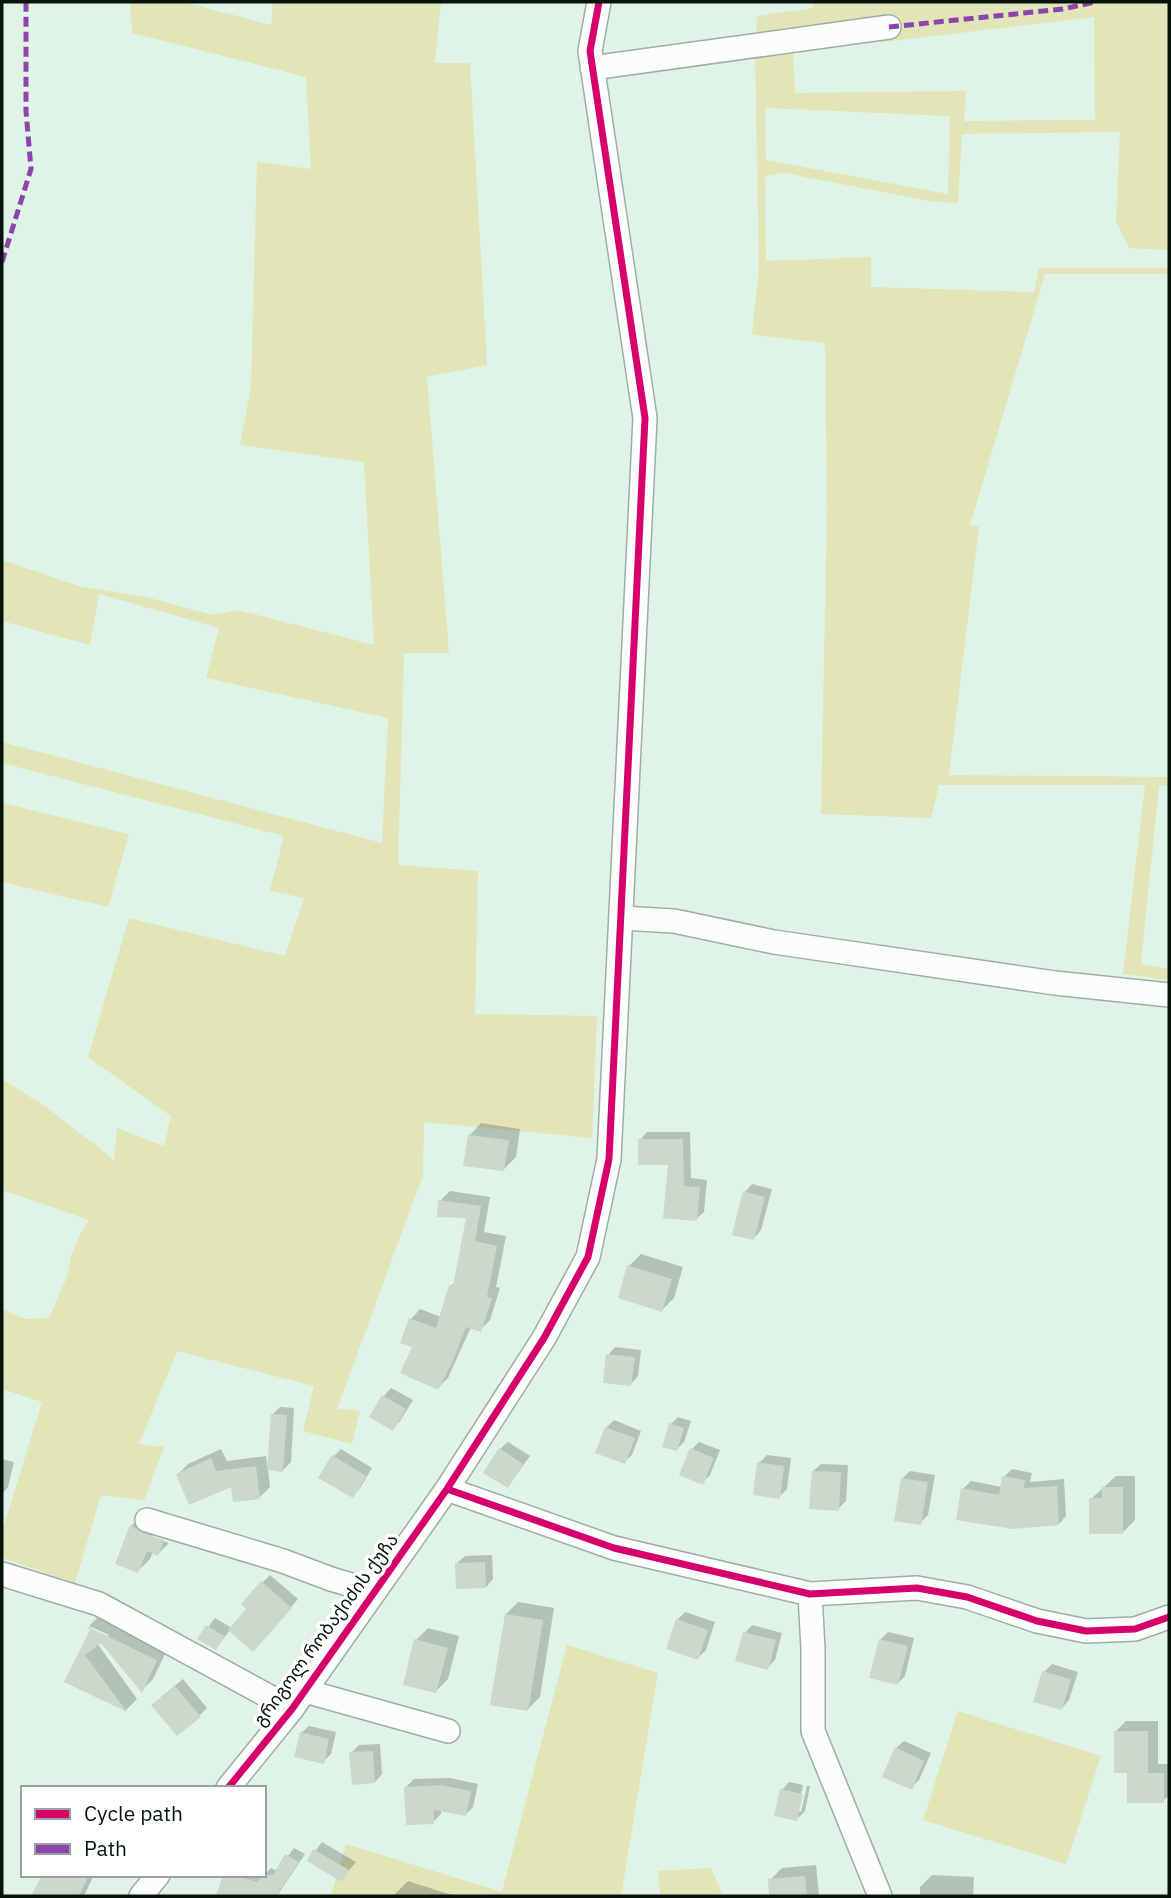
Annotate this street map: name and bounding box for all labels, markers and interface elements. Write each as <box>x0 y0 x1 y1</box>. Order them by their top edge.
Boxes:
street label: გრიგოლ რობაქიძის ქუჩა <box>248 1529 403 1730</box>
legend <box>21 1786 266 1877</box>
text: Cycle path <box>84 1799 183 1827</box>
text: Path <box>84 1834 127 1862</box>

